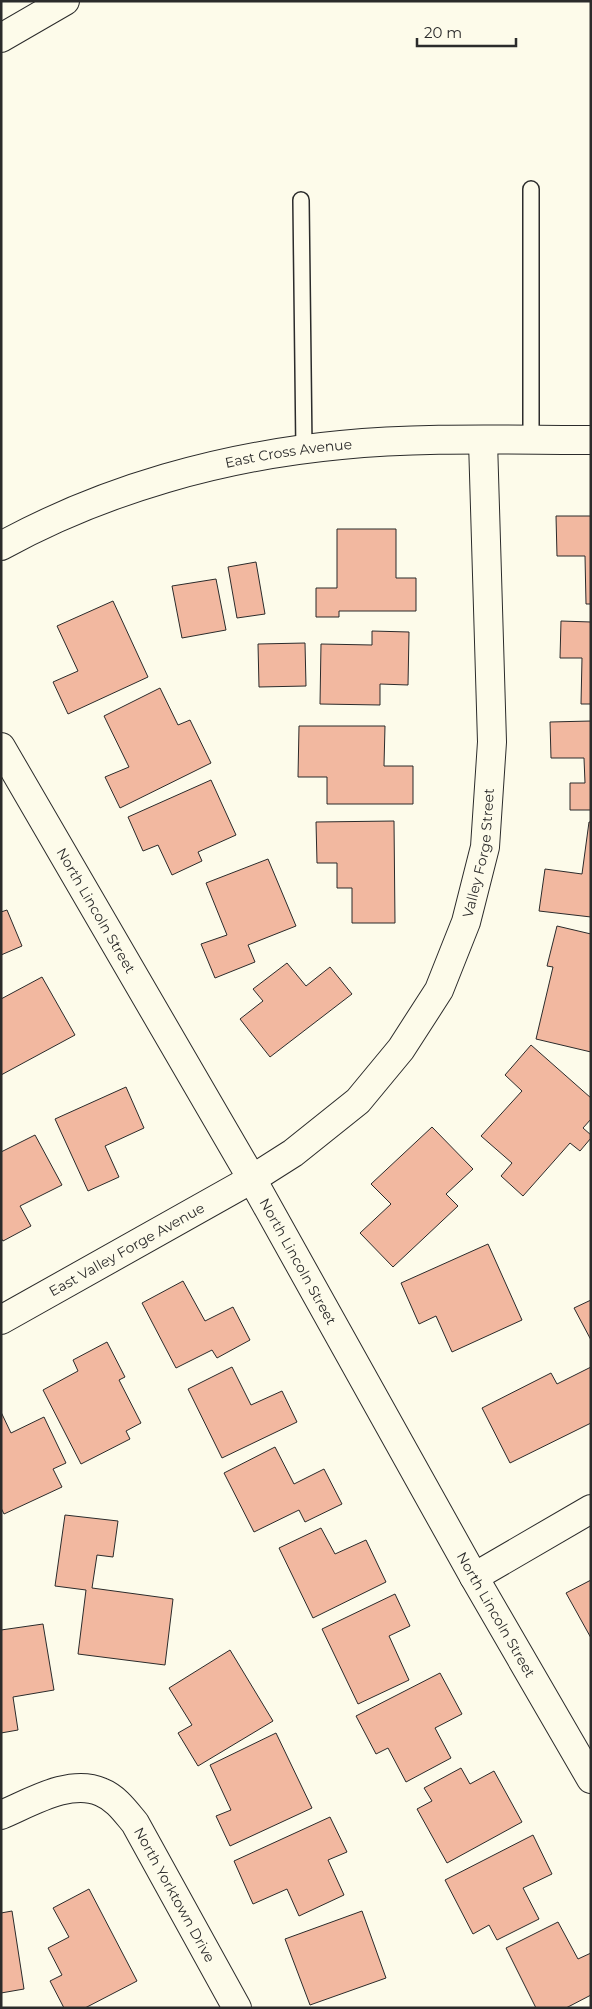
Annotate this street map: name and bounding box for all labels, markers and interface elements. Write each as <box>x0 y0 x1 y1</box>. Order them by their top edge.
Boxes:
scale bar <box>417 15 516 47</box>
text: 20 m <box>424 23 462 42</box>
street label: East Cross Avenue <box>223 435 353 472</box>
street label: Valley Forge Street <box>458 787 498 920</box>
street label: North Lincoln Street <box>52 844 140 977</box>
street label: North Lincoln Street <box>255 1195 341 1328</box>
street label: East Valley Forge Avenue <box>46 1199 208 1300</box>
street label: North Lincoln Street <box>453 1549 539 1681</box>
street label: North Yorktown Drive <box>130 1824 219 1965</box>

